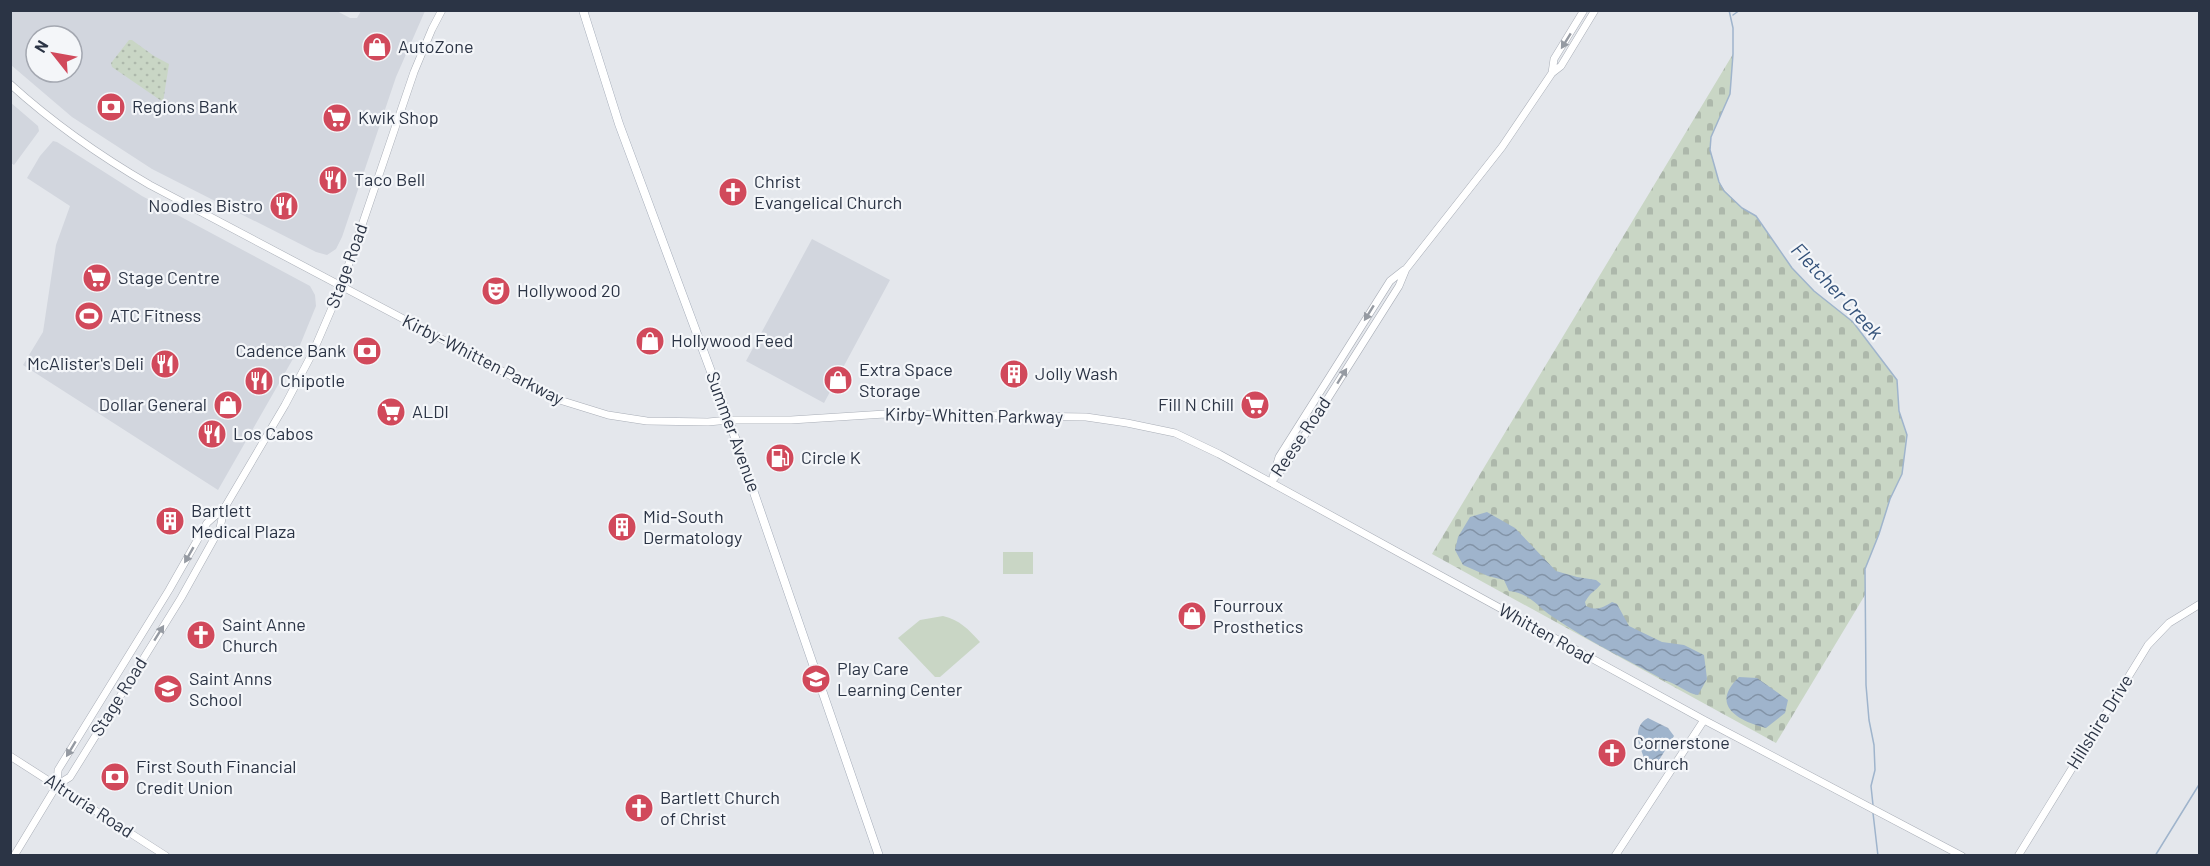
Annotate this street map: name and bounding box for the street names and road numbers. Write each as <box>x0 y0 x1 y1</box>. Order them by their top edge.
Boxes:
street label: Stage Road <box>321 220 372 311</box>
street label: Kirby-Whitten Parkway <box>399 309 568 409</box>
street label: Summer Avenue <box>702 368 766 495</box>
street label: Reese Road <box>1265 392 1335 481</box>
street label: Kirby-Whitten Parkway <box>885 402 1063 428</box>
street label: Whitten Road <box>1495 598 1598 668</box>
street label: Stage Road <box>85 653 151 740</box>
street label: Hillshire Drive <box>2061 670 2137 773</box>
street label: Altruria Road <box>41 768 138 842</box>

